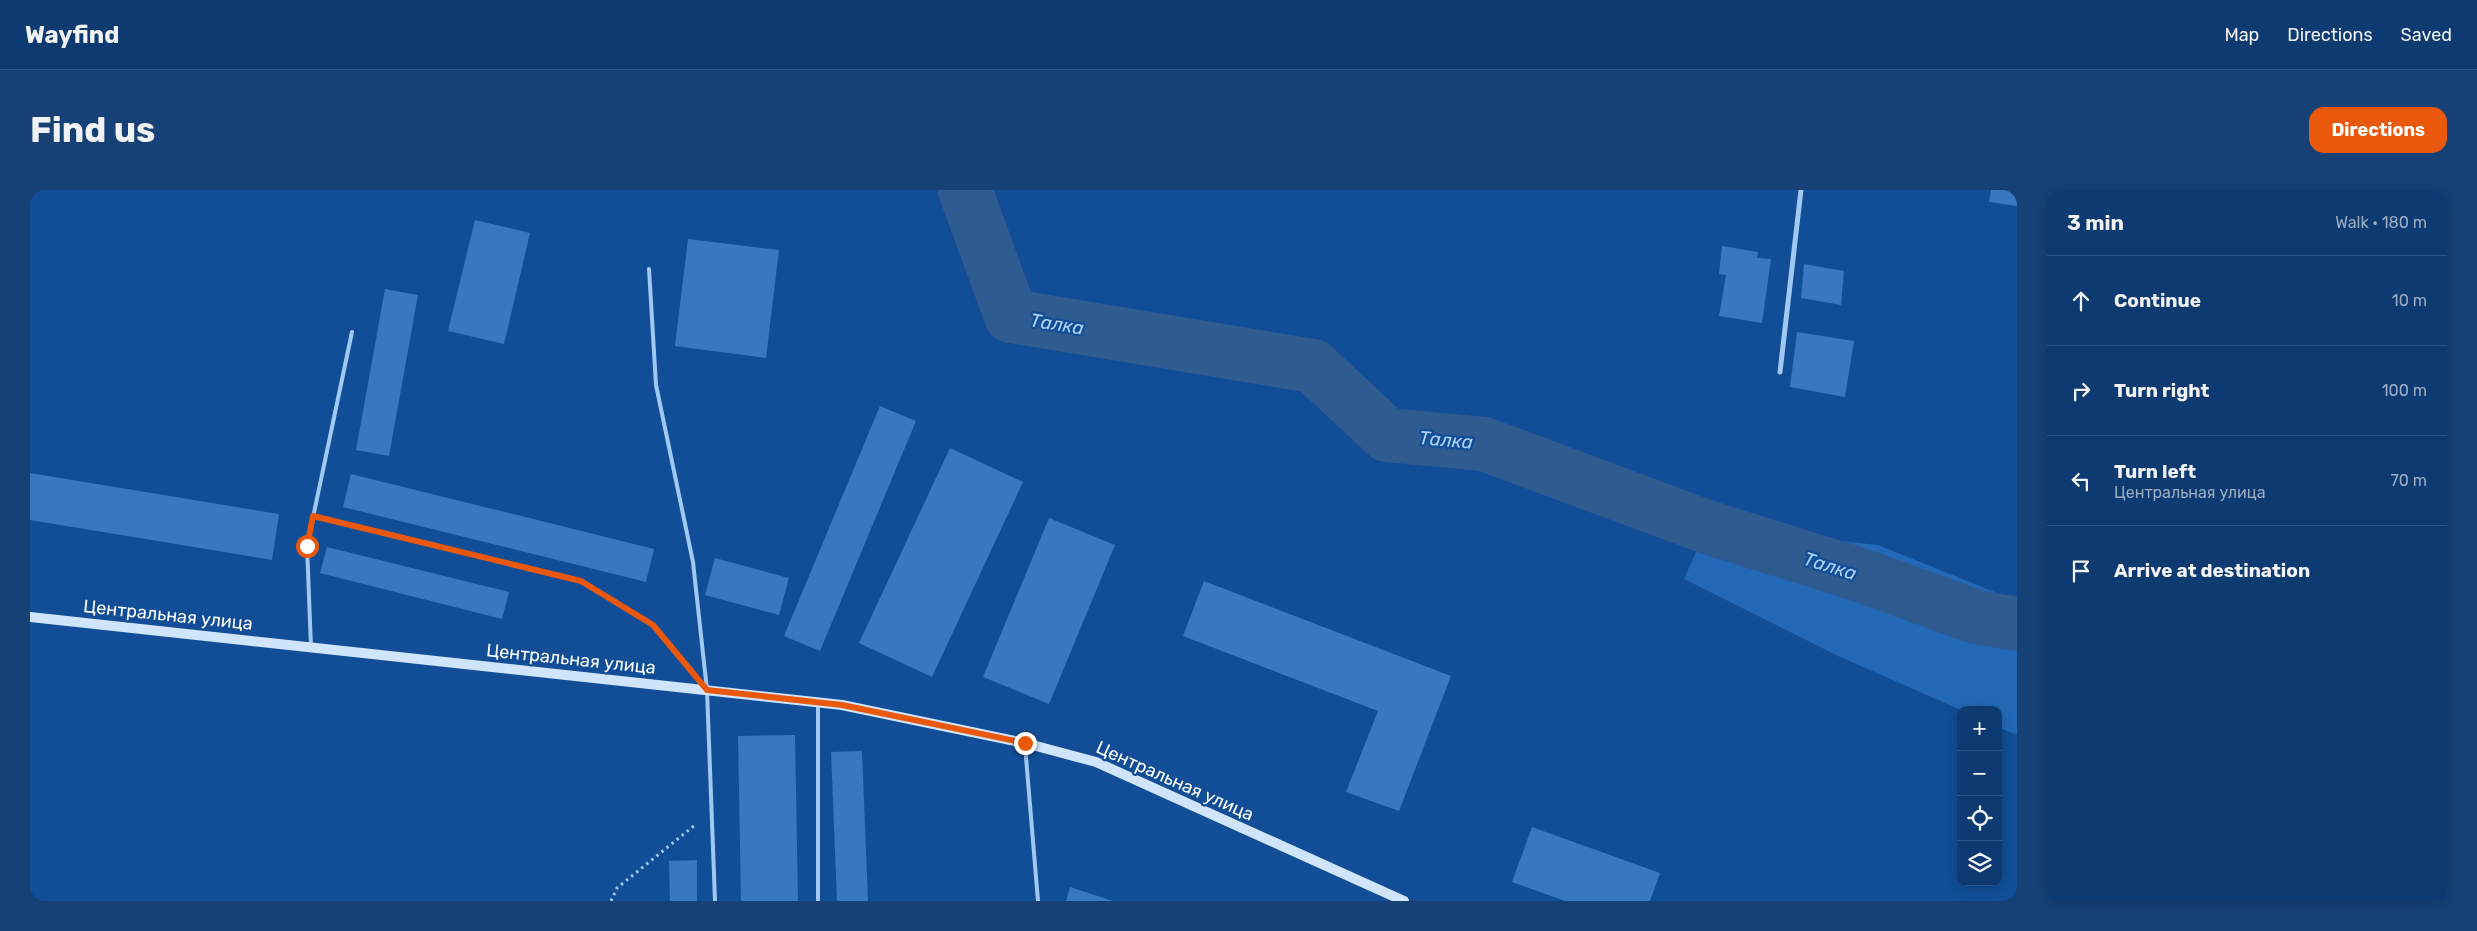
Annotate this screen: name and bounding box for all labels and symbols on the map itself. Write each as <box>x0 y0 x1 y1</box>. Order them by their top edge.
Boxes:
water label: Талка <box>1028 308 1086 340</box>
water label: Талка <box>1418 426 1474 454</box>
route start <box>296 535 319 558</box>
water label: Талка <box>1801 547 1859 585</box>
street label: Центральная улица <box>82 595 254 635</box>
street label: Центральная улица <box>485 639 657 679</box>
route end <box>1014 732 1037 755</box>
street label: Центральная улица <box>1093 736 1257 826</box>

